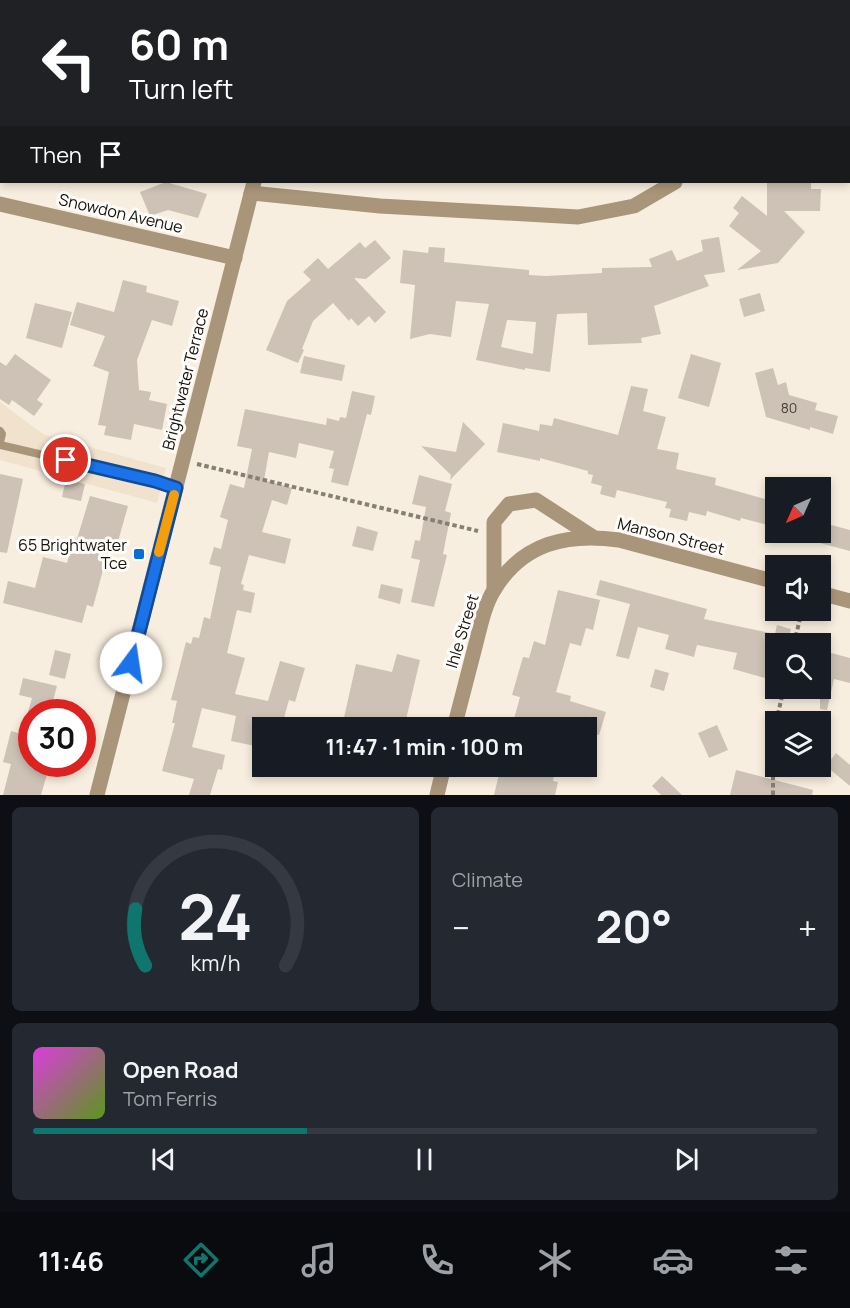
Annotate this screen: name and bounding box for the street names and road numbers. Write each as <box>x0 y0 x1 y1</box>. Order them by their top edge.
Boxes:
street label: Snowdon Avenue <box>57 188 185 238</box>
street label: Brightwater Terrace <box>157 306 213 452</box>
street label: Manson Street <box>615 512 727 560</box>
street label: Ihle Street <box>440 591 484 671</box>

